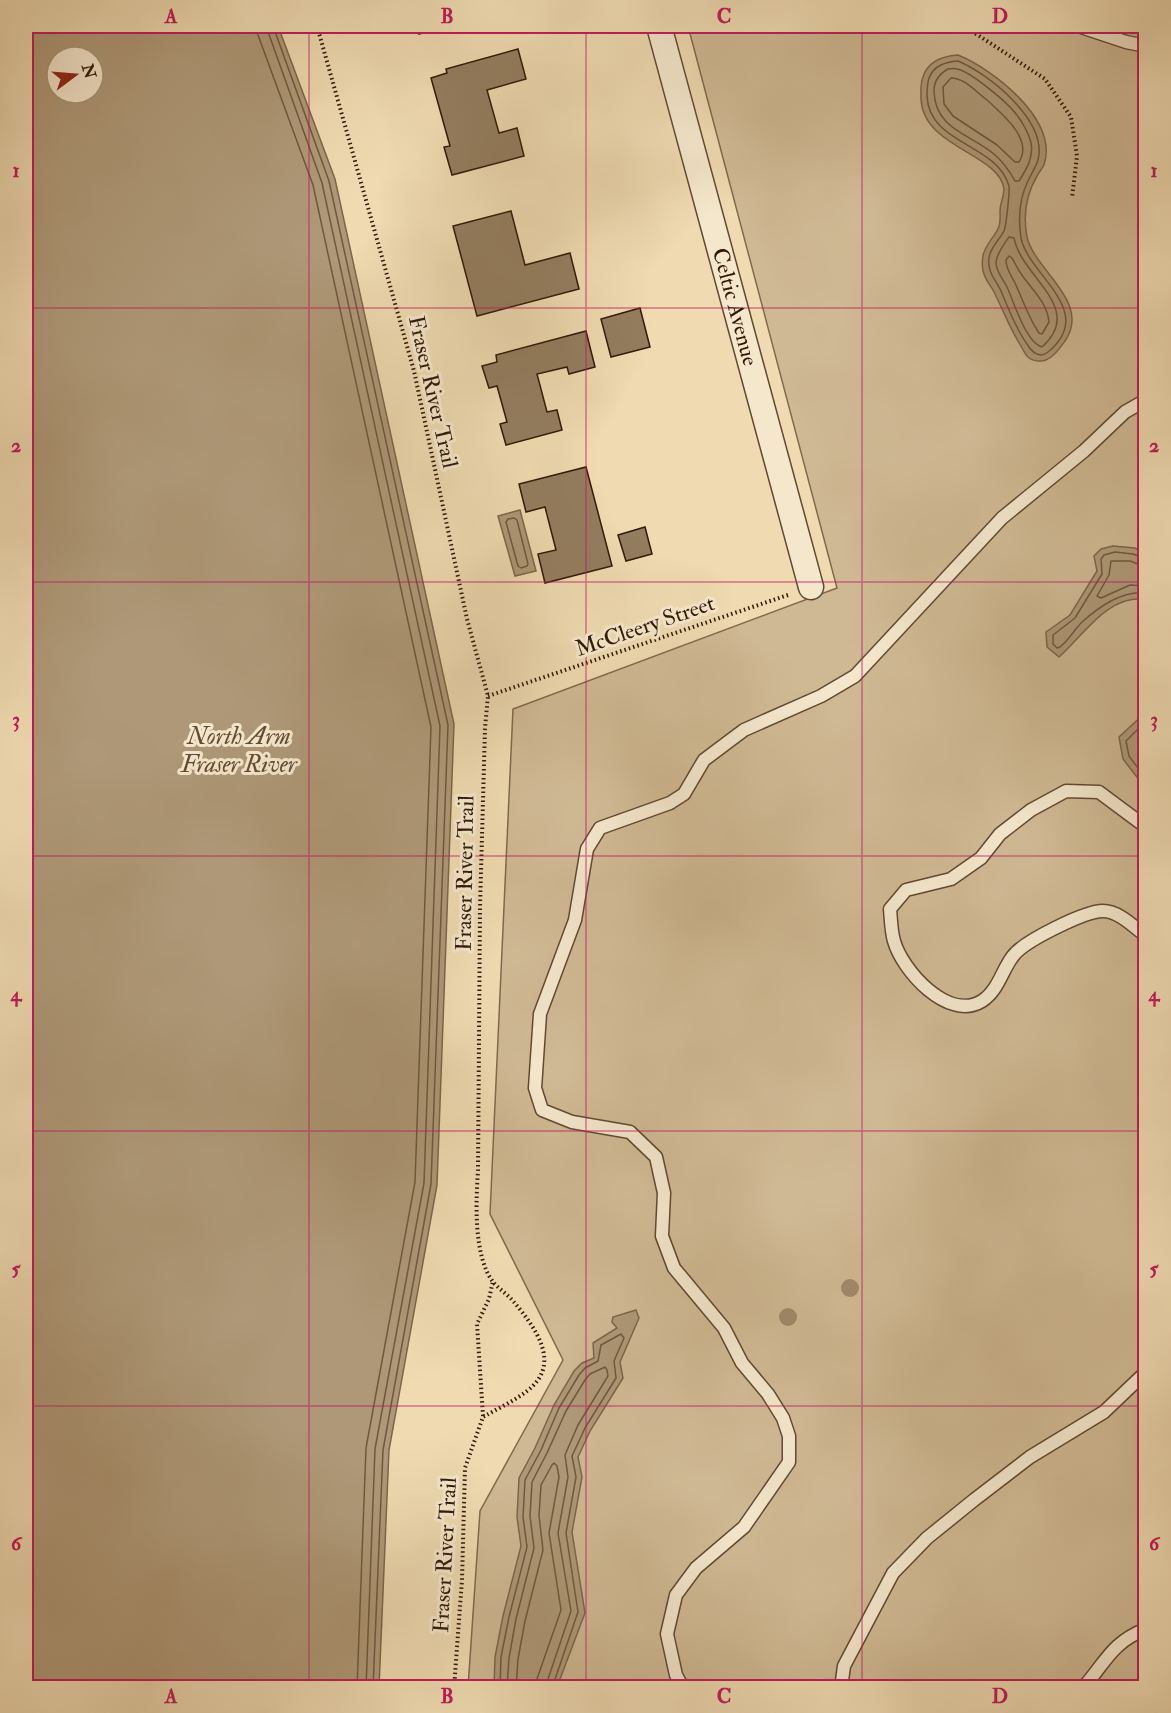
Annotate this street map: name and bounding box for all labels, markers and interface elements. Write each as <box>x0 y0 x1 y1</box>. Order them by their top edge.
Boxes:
text: A <box>164 4 178 29</box>
text: B <box>440 4 454 29</box>
text: C <box>717 4 731 29</box>
text: D <box>992 4 1008 29</box>
north arrow <box>45 45 105 105</box>
text: N <box>77 61 100 81</box>
text: 1 <box>12 158 20 183</box>
text: 1 <box>1150 158 1158 183</box>
street label: Celtic Avenue <box>706 245 764 369</box>
street label: Fraser River Trail <box>402 313 464 471</box>
text: 2 <box>11 433 21 458</box>
text: 2 <box>1149 433 1159 458</box>
street label: McCleery Street <box>572 589 718 663</box>
text: 3 <box>12 707 20 732</box>
text: 3 <box>1150 707 1158 732</box>
water label: North Arm Fraser River <box>180 721 298 780</box>
street label: Fraser River Trail <box>450 795 480 951</box>
text: 4 <box>10 982 23 1007</box>
text: 4 <box>1148 982 1161 1007</box>
text: 5 <box>12 1256 22 1281</box>
text: 5 <box>1150 1256 1160 1281</box>
street label: Fraser River Trail <box>427 1476 463 1633</box>
text: 6 <box>11 1531 23 1556</box>
text: 6 <box>1149 1531 1161 1556</box>
text: A <box>164 1684 178 1709</box>
text: B <box>440 1684 454 1709</box>
text: C <box>717 1684 731 1709</box>
text: D <box>992 1684 1008 1709</box>

